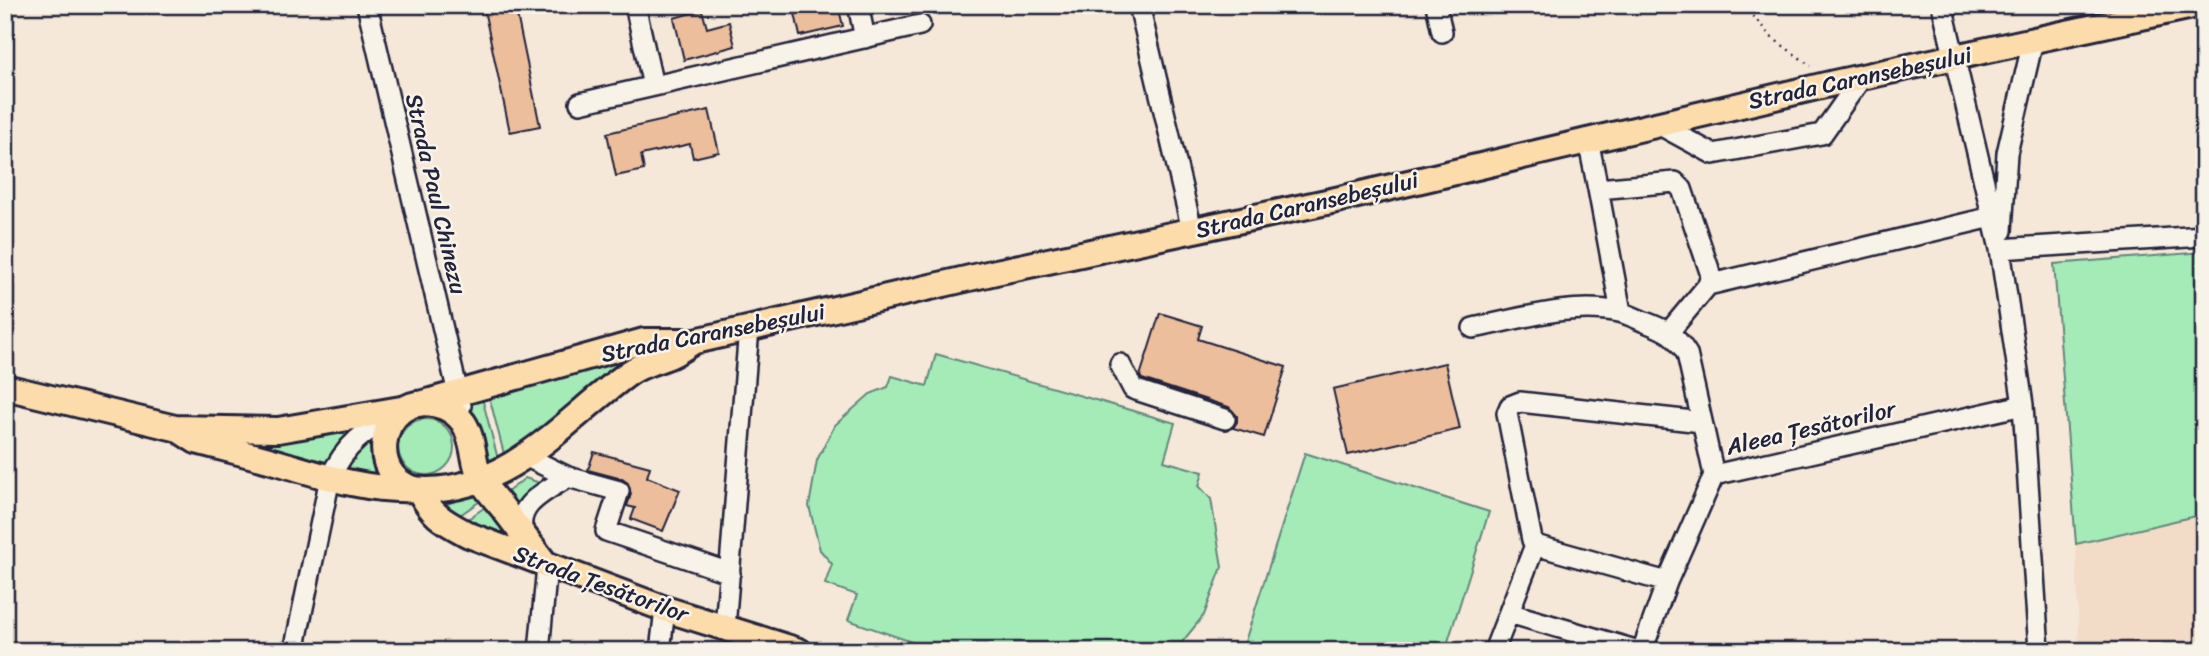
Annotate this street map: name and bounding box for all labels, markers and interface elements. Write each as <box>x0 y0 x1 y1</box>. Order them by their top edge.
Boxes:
street label: Strada Caransebeșului <box>1744 34 1976 122</box>
street label: Strada Paul Chinezu <box>393 89 479 299</box>
street label: Strada Caransebeșului <box>1192 159 1423 251</box>
street label: Strada Caransebeșului <box>597 291 829 375</box>
street label: Aleea Țesătorilor <box>1721 388 1901 468</box>
street label: Strada Țesătorilor <box>508 533 696 635</box>

